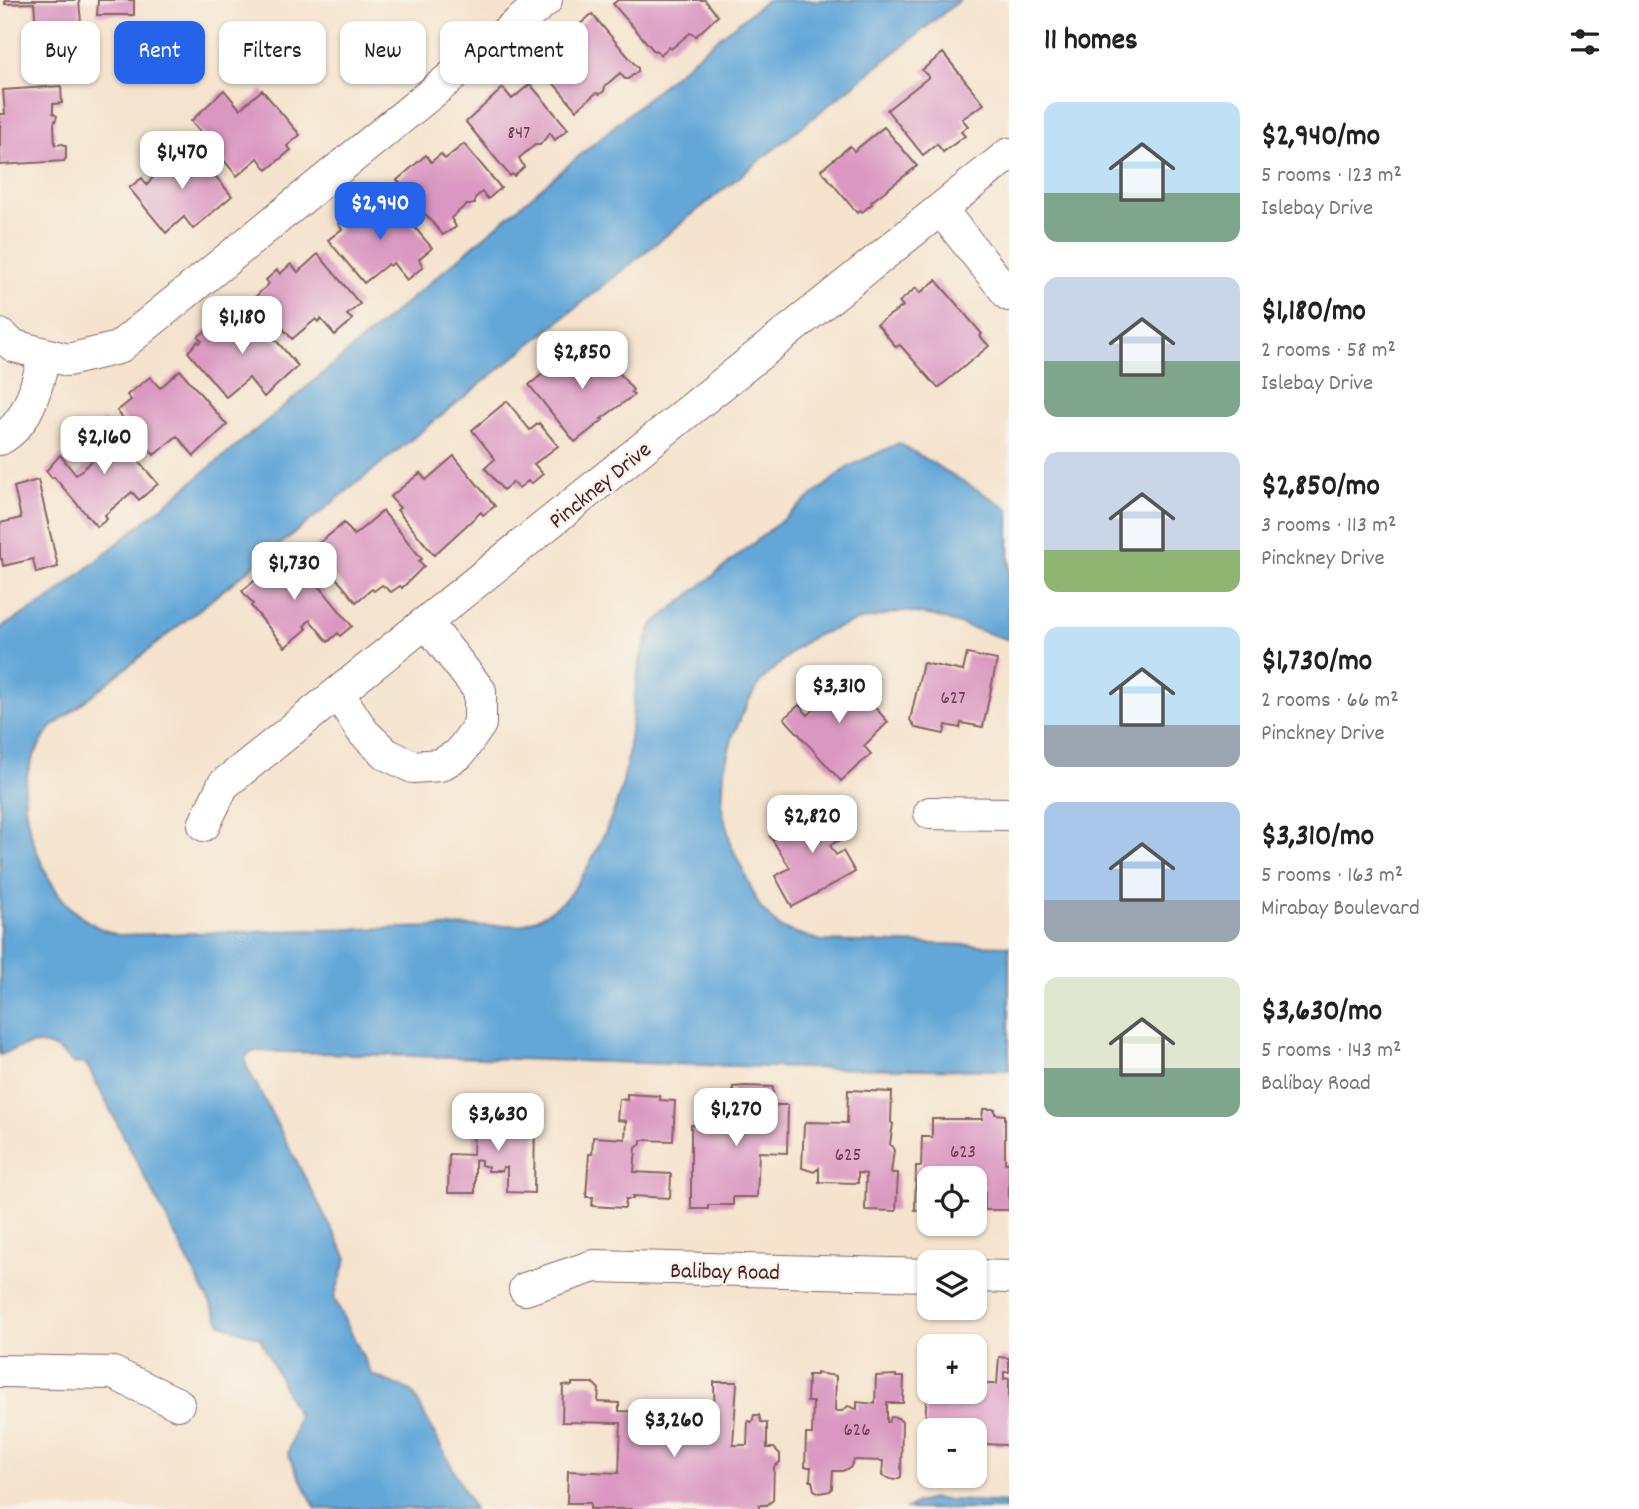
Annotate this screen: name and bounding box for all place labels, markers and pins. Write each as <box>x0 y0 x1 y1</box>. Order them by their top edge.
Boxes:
pin: $1,470 <box>125 132 239 191</box>
pin: $2,940 <box>323 182 437 242</box>
pin: $1,180 <box>185 296 299 356</box>
pin: $2,850 <box>525 332 639 391</box>
pin: $2,160 <box>47 416 161 476</box>
pin: $1,730 <box>237 542 351 602</box>
pin: $3,310 <box>782 666 896 725</box>
pin: $2,820 <box>755 796 869 855</box>
pin: $1,270 <box>679 1088 793 1148</box>
pin: $3,630 <box>441 1094 555 1153</box>
pin: $3,260 <box>617 1400 731 1459</box>

